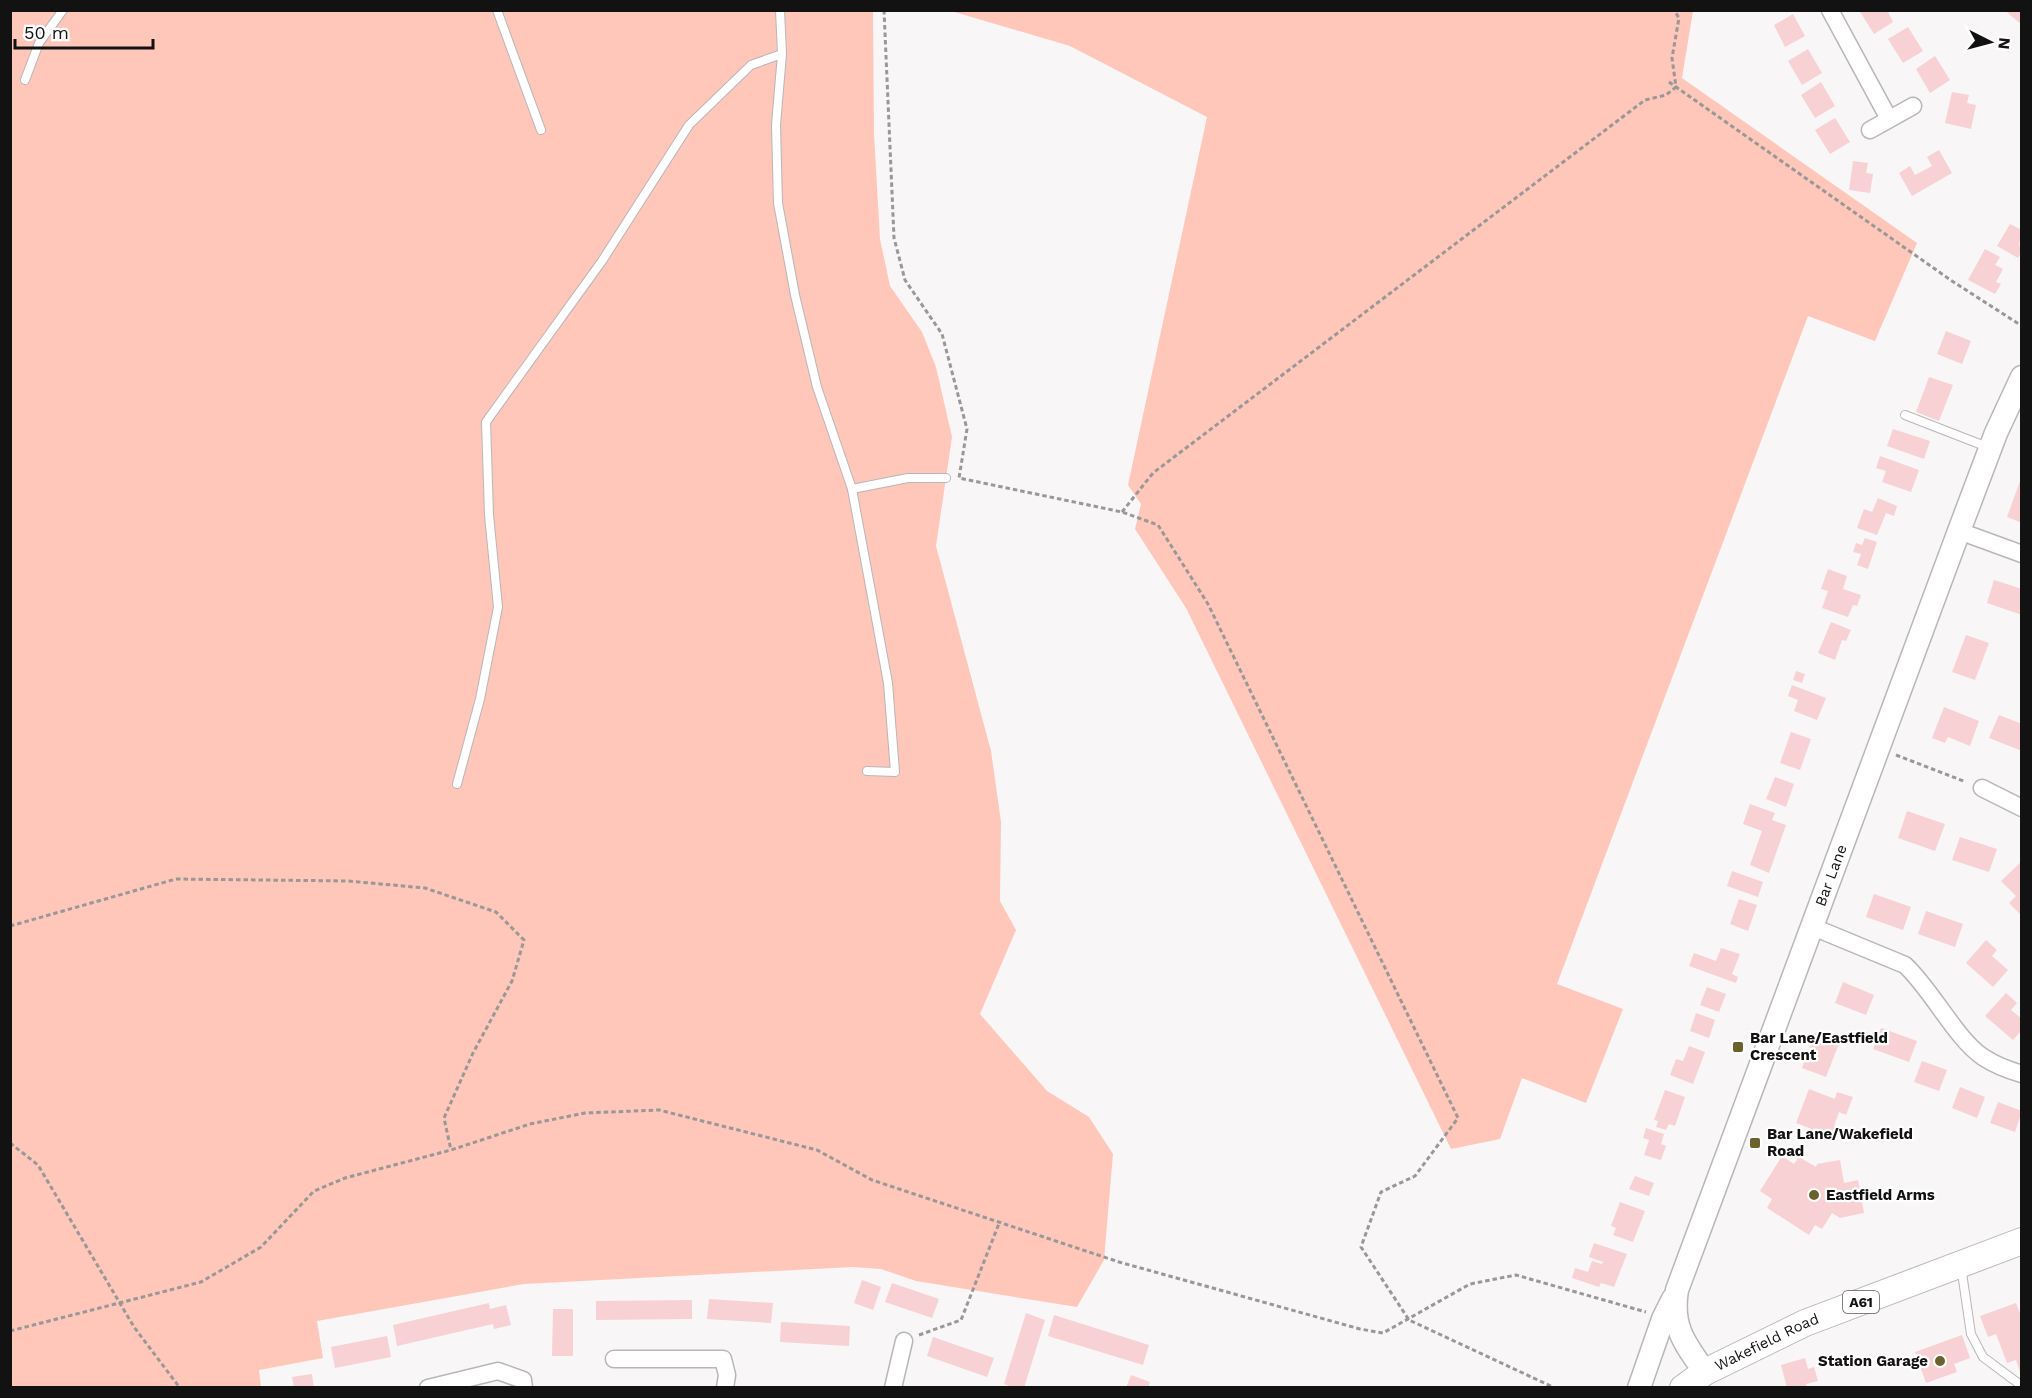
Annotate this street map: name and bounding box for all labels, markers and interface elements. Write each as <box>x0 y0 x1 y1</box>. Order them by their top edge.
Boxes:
scale bar <box>15 12 153 50</box>
north arrow <box>1960 12 2020 72</box>
text: 50 m <box>24 22 69 43</box>
text: N <box>1994 37 2014 50</box>
street label: Bar Lane <box>1811 842 1851 909</box>
place label: Bar Lane/Eastfield Crescent <box>1750 1029 1888 1064</box>
marker: Bar Lane/Eastfield Crescent <box>1731 1040 1745 1054</box>
place label: Bar Lane/Wakefield Road <box>1767 1125 1913 1160</box>
marker: Bar Lane/Wakefield Road <box>1748 1136 1762 1150</box>
place label: Eastfield Arms <box>1826 1186 1935 1204</box>
marker: Eastfield Arms <box>1807 1188 1821 1202</box>
road number: A61 <box>1843 1291 1879 1313</box>
street label: Wakefield Road <box>1712 1310 1821 1375</box>
place label: Station Garage <box>1818 1352 1928 1370</box>
marker: Station Garage <box>1933 1354 1947 1368</box>

